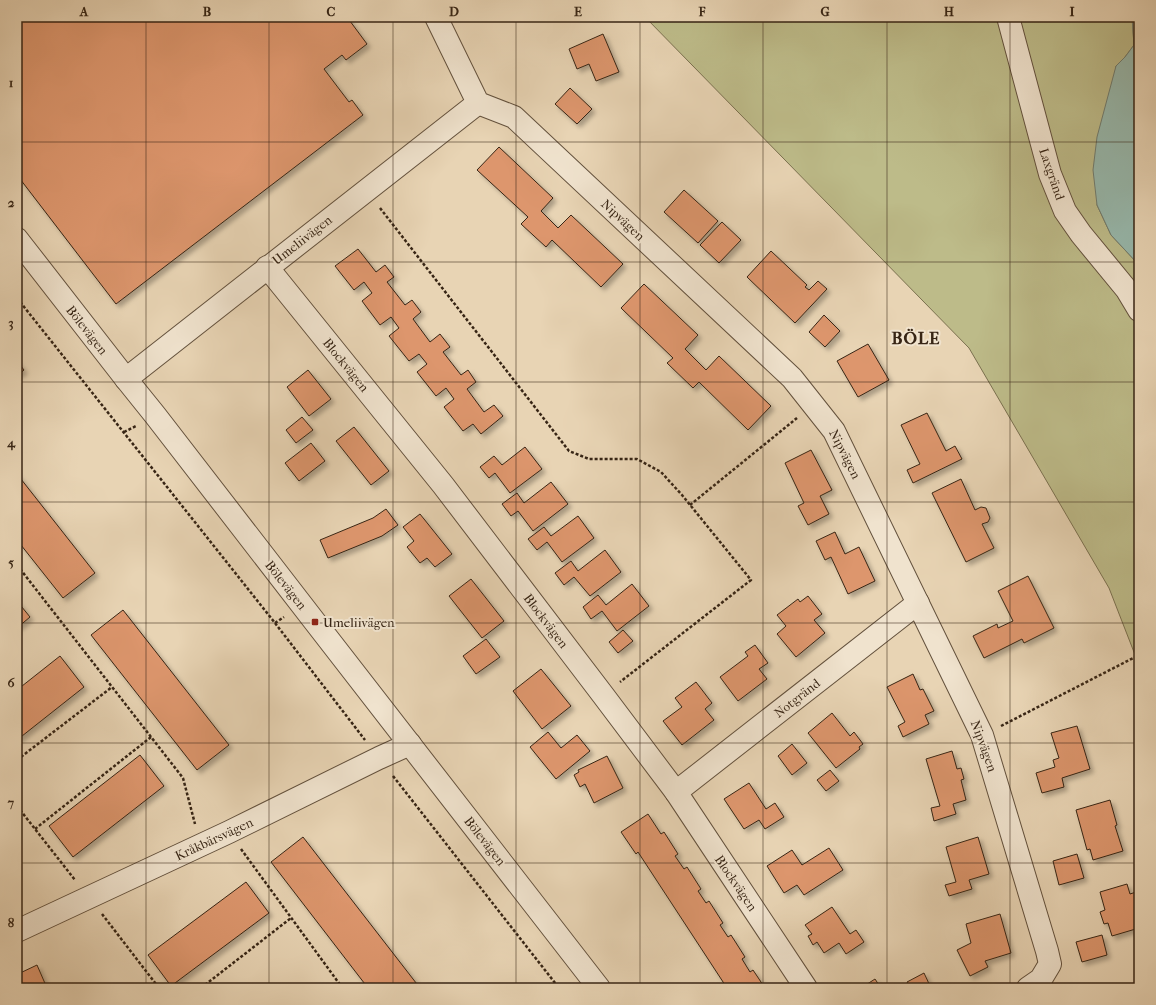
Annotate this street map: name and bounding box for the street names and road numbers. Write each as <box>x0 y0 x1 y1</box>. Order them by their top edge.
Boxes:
street label: Laxgränd <box>1036 146 1068 203</box>
street label: Nipvägen <box>598 196 648 244</box>
street label: Umeliivägen <box>269 212 335 268</box>
street label: Bölevägen <box>63 303 111 358</box>
street label: Blockvägen <box>320 335 372 395</box>
street label: Nipvägen <box>826 427 864 482</box>
street label: Bölevägen <box>262 558 310 613</box>
street label: Blockvägen <box>521 591 572 652</box>
street label: Notgränd <box>771 675 824 721</box>
street label: Nipvägen <box>968 718 1000 774</box>
street label: Kråkbärsvägen <box>173 814 256 864</box>
street label: Bölevägen <box>461 814 509 869</box>
street label: Blockvägen <box>712 852 760 914</box>

